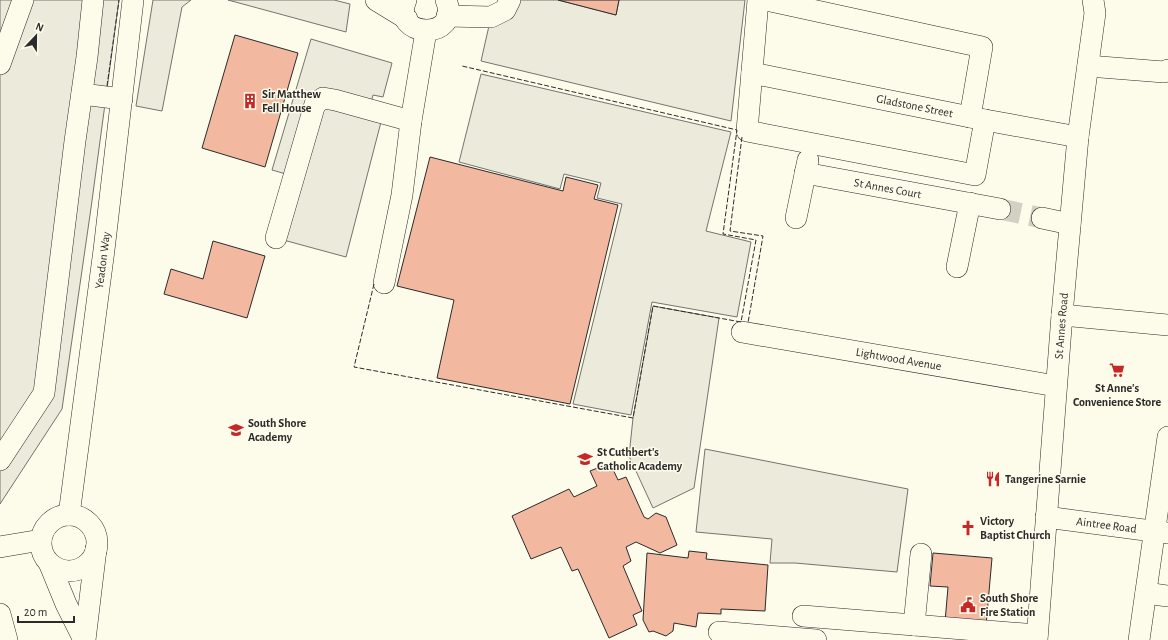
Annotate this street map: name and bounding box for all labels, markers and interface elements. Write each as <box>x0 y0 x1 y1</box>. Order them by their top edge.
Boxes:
north arrow <box>16 16 56 56</box>
text: N <box>34 21 45 34</box>
place label: Sir Matthew Fell House <box>262 88 321 114</box>
building icon: Sir Matthew Fell House <box>241 92 259 110</box>
street label: Gladstone Street <box>875 92 954 119</box>
street label: St Annes Court <box>853 176 922 200</box>
street label: Yeadon Way <box>93 231 113 289</box>
street label: St Annes Road <box>1053 292 1070 360</box>
street label: Lightwood Avenue <box>855 346 943 372</box>
supermarket icon: St Anne's Convenience Store <box>1108 361 1126 379</box>
place label: St Anne's Convenience Store <box>1073 382 1161 408</box>
place label: South Shore Academy <box>248 417 307 444</box>
school or university icon: South Shore Academy <box>227 421 245 439</box>
place label: St Cuthbert's Catholic Academy <box>597 446 683 473</box>
school or university icon: St Cuthbert's Catholic Academy <box>576 450 594 468</box>
restaurant icon: Tangerine Sarnie <box>984 470 1002 488</box>
place label: Tangerine Sarnie <box>1005 473 1086 485</box>
place label: Victory Baptist Church <box>980 515 1051 541</box>
street label: Aintree Road <box>1076 515 1137 535</box>
church icon: Victory Baptist Church <box>959 519 977 537</box>
place label: South Shore Fire Station <box>980 592 1039 618</box>
public building icon: South Shore Fire Station <box>959 596 977 614</box>
scale bar <box>18 598 74 624</box>
text: 20 m <box>24 606 47 618</box>

